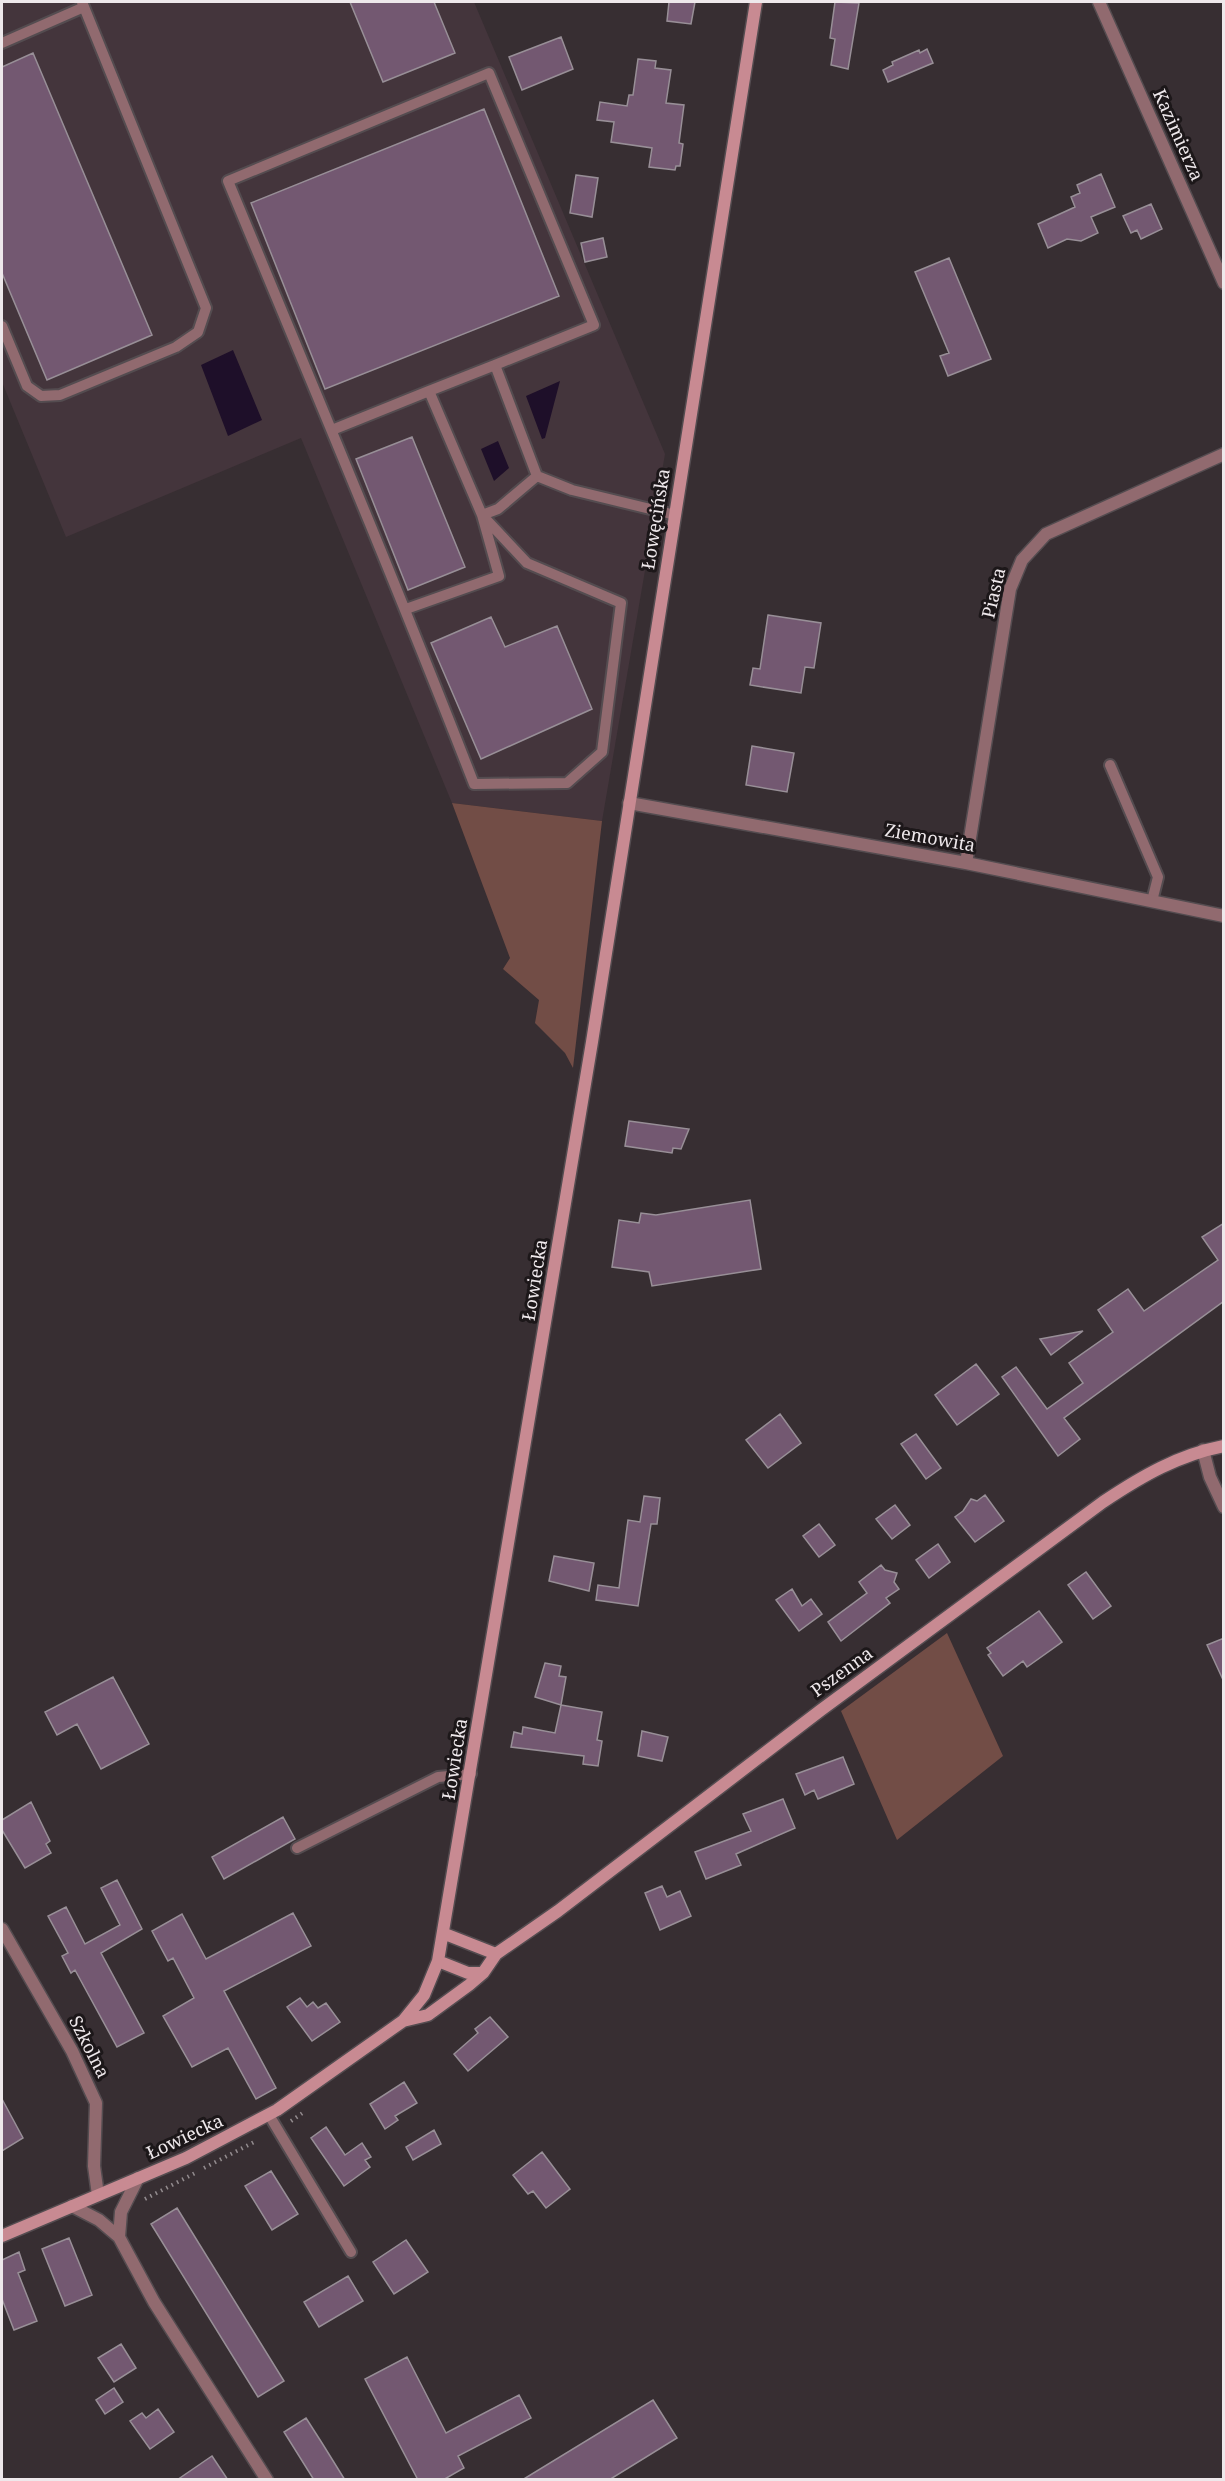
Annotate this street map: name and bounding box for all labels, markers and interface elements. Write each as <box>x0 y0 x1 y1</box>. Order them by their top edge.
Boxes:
street label: Kazimierza <box>1148 85 1210 184</box>
street label: Łowęcińska <box>635 467 675 571</box>
street label: Piasta <box>976 565 1010 620</box>
street label: Ziemowita <box>883 817 977 857</box>
street label: Łowiecka <box>516 1237 552 1322</box>
street label: Pszenna <box>806 1641 877 1702</box>
street label: Łowiecka <box>436 1716 472 1801</box>
street label: Szkolna <box>64 2011 116 2082</box>
street label: Łowiecka <box>142 2108 227 2164</box>

